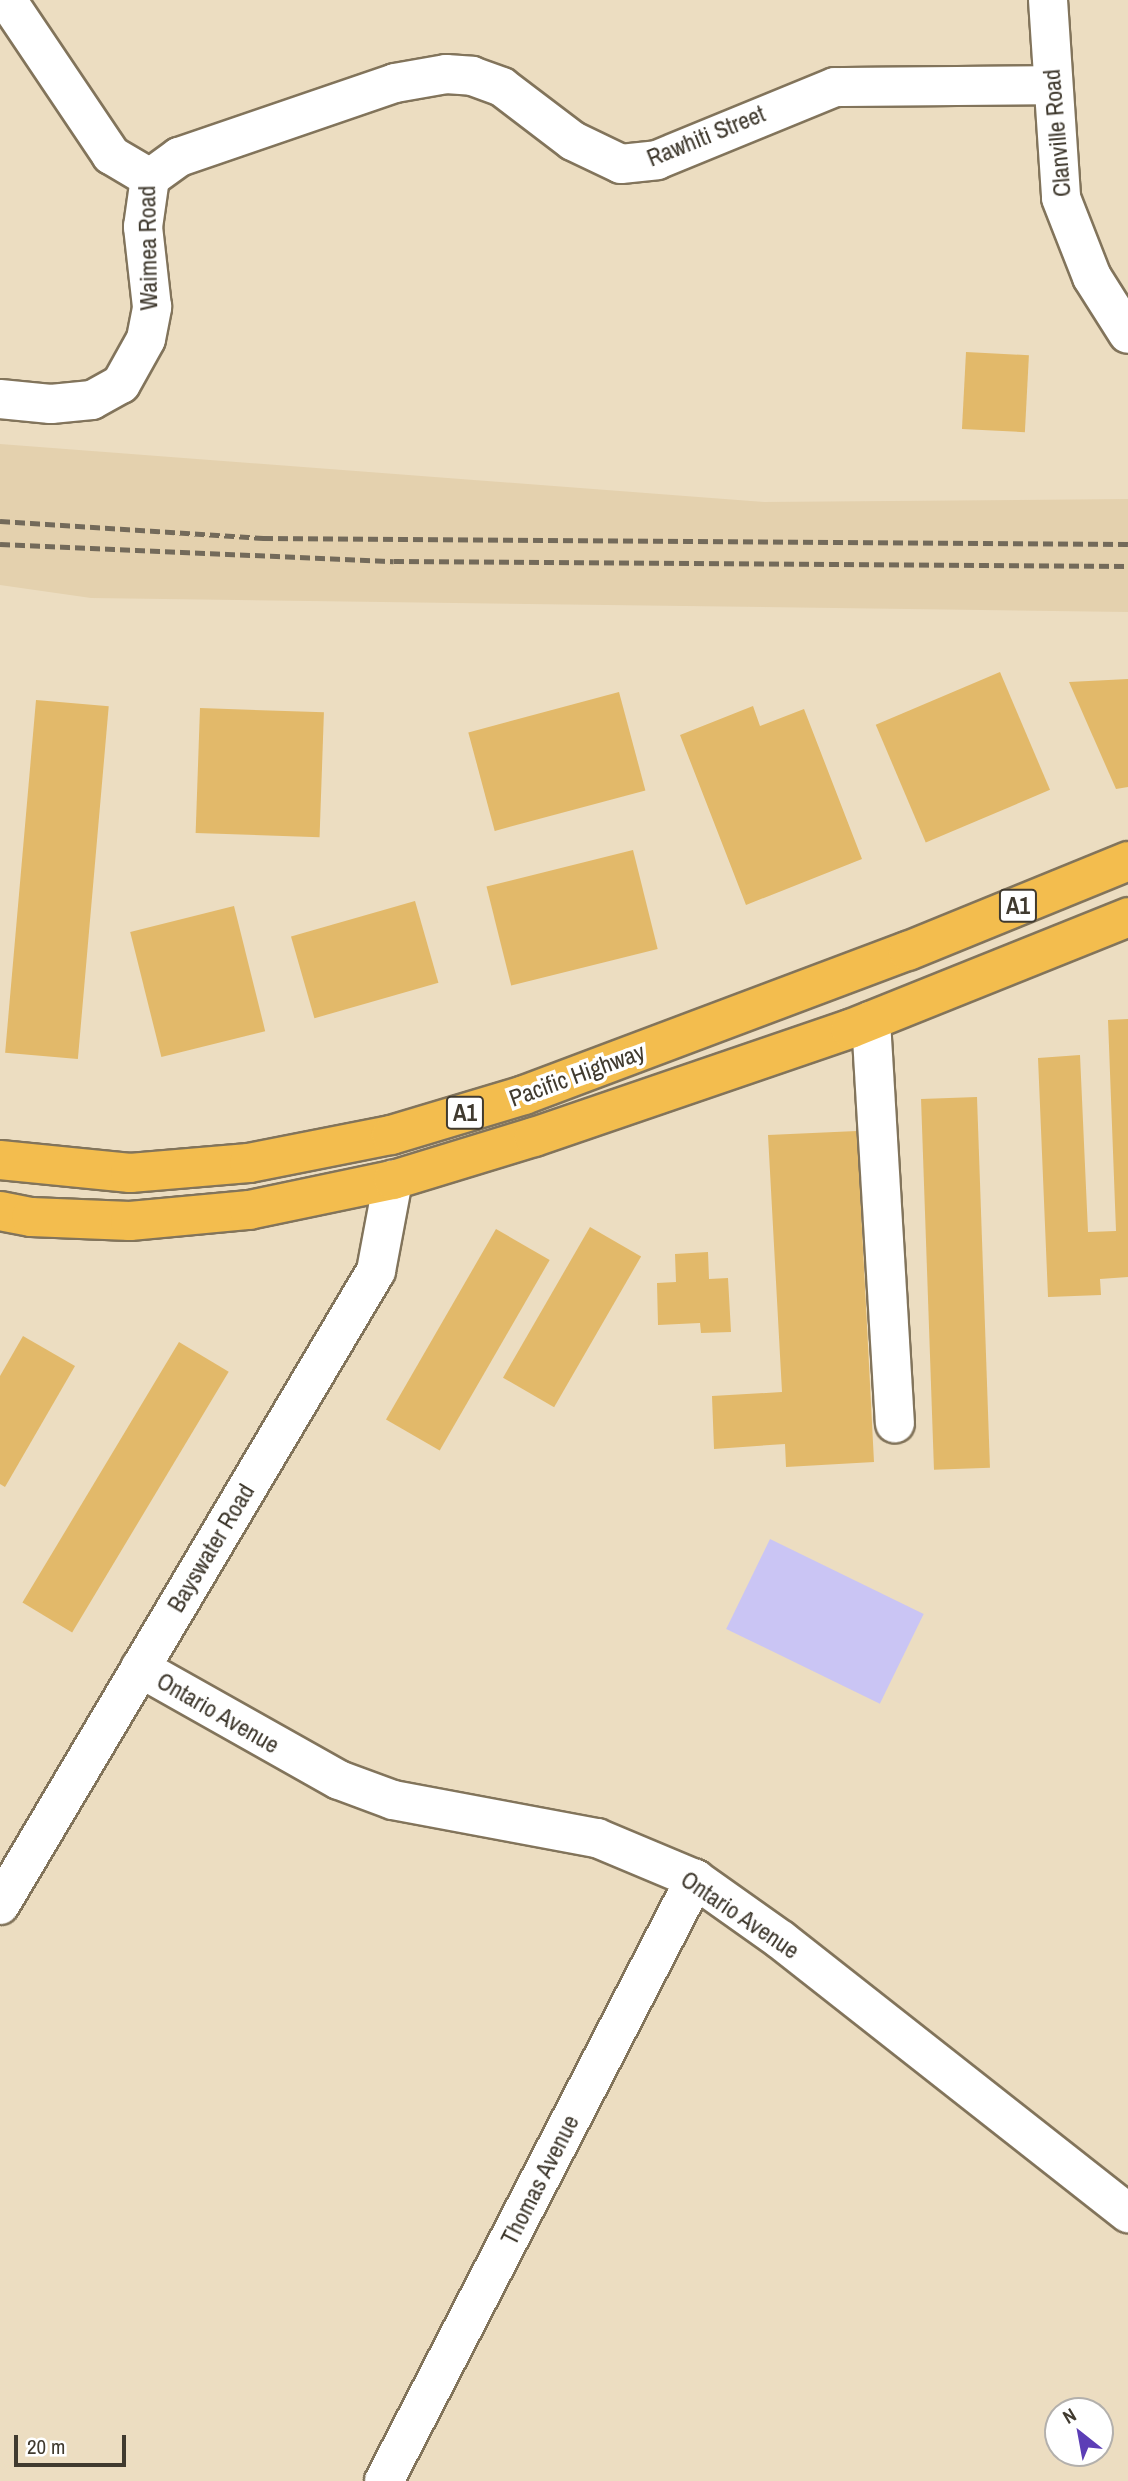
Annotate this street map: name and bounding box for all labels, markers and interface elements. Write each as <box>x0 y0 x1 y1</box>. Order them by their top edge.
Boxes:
street label: Clanville Road <box>1037 68 1077 198</box>
street label: Rawhiti Street <box>643 99 769 173</box>
street label: Waimea Road <box>133 185 163 311</box>
road number: A1 <box>999 886 1037 925</box>
street label: Pacific Highway <box>505 1037 649 1113</box>
road number: A1 <box>446 1094 484 1132</box>
street label: Bayswater Road <box>161 1479 261 1617</box>
street label: Ontario Avenue <box>151 1666 285 1760</box>
street label: Ontario Avenue <box>675 1865 805 1965</box>
street label: Thomas Avenue <box>495 2110 585 2250</box>
north arrow <box>1044 2397 1114 2467</box>
text: N <box>1058 2402 1081 2430</box>
scale bar <box>18 2422 130 2466</box>
text: 20 m <box>27 2432 65 2461</box>

